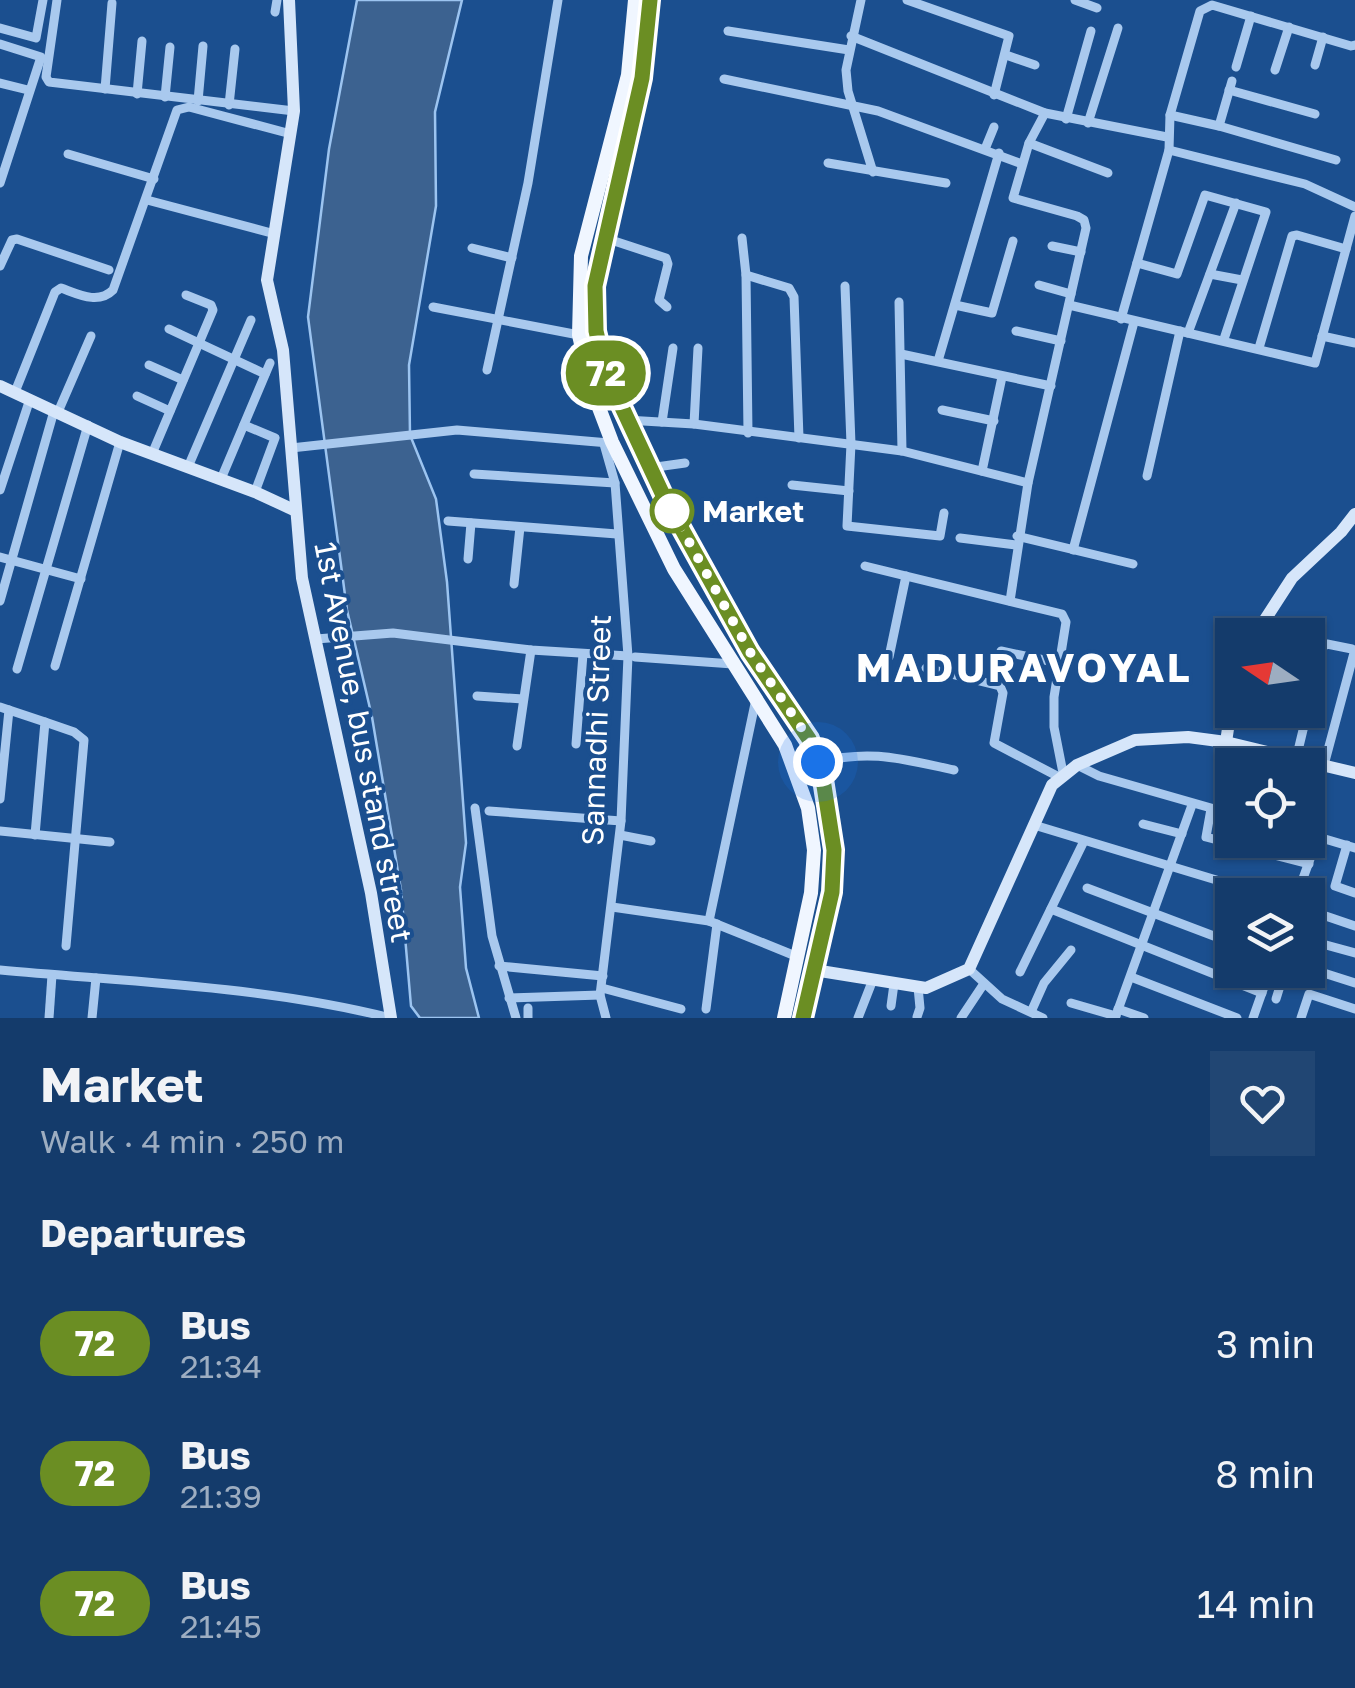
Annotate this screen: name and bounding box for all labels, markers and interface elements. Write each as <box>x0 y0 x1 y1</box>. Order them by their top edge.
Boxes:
line badge: 72 <box>561 340 651 406</box>
text: 72 <box>586 352 626 394</box>
marker: Market <box>651 490 693 532</box>
place label: Market <box>702 493 804 529</box>
street label: 1st Avenue, bus stand street <box>307 539 421 945</box>
street label: Sannadhi Street <box>574 614 618 846</box>
north arrow <box>1215 618 1325 728</box>
map controls <box>1215 618 1325 988</box>
district label: MADURAVOYAL <box>856 643 1192 691</box>
your location <box>793 737 843 787</box>
button: locate <box>1215 748 1325 858</box>
button: layers <box>1215 878 1325 988</box>
button: heart <box>1210 1051 1315 1156</box>
text: Market <box>40 1055 203 1113</box>
text: Walk · 4 min · 250 m <box>40 1122 344 1160</box>
text: Departures <box>40 1210 246 1255</box>
text: Bus <box>180 1302 251 1347</box>
text: 3 min <box>1216 1321 1315 1366</box>
text: 72 <box>75 1322 115 1364</box>
text: 21:34 <box>180 1347 262 1385</box>
text: Bus <box>180 1432 251 1477</box>
text: 8 min <box>1215 1451 1315 1496</box>
text: 72 <box>75 1452 115 1494</box>
text: 21:39 <box>180 1477 262 1515</box>
text: Bus <box>180 1562 251 1607</box>
text: 14 min <box>1197 1581 1315 1626</box>
text: 72 <box>75 1582 115 1624</box>
text: 21:45 <box>180 1607 262 1645</box>

